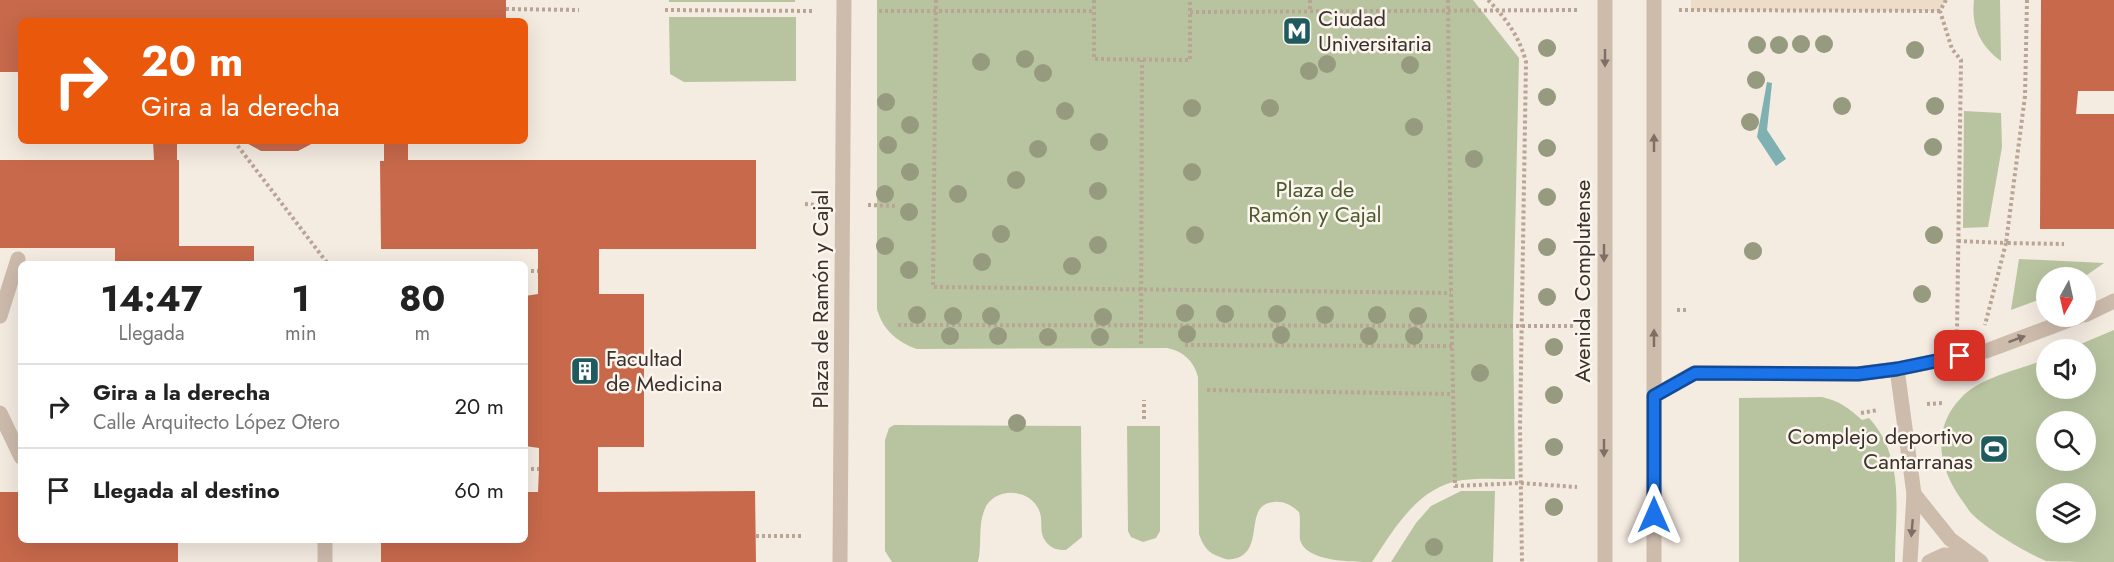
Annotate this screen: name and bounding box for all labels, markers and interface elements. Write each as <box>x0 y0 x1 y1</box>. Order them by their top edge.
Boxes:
place label: Ciudad Universitaria <box>1318 2 1432 59</box>
metro station icon: Ciudad Universitaria <box>1281 15 1313 47</box>
text: 20 m <box>141 31 243 92</box>
icon: right <box>42 42 120 120</box>
one-way arrow <box>1600 49 1610 68</box>
text: Gira a la derecha <box>141 87 340 126</box>
one-way arrow <box>1649 133 1659 152</box>
park label: Plaza de Ramón y Cajal <box>1248 173 1382 230</box>
street label: Avenida Complutense <box>1566 180 1598 382</box>
street label: Plaza de Ramón y Cajal <box>804 190 836 408</box>
one-way arrow <box>1599 244 1609 263</box>
north arrow <box>2036 267 2096 327</box>
map controls <box>2036 267 2096 543</box>
text: 14:47 <box>101 272 202 324</box>
text: 1 <box>292 272 310 324</box>
text: 80 <box>399 272 445 324</box>
text: Llegada <box>119 319 185 348</box>
text: min <box>285 319 316 348</box>
text: m <box>414 319 430 348</box>
one-way arrow <box>1649 328 1659 347</box>
pin <box>1934 330 1985 381</box>
one-way arrow <box>2009 334 2027 344</box>
icon: arrive <box>1943 339 1976 372</box>
button: sound <box>2036 339 2096 399</box>
place label: Facultad de Medicina <box>606 342 722 399</box>
building icon: Facultad de Medicina <box>569 355 601 387</box>
text: Gira a la derecha <box>93 376 270 408</box>
icon: right <box>42 390 75 423</box>
text: 20 m <box>455 390 504 422</box>
text: Calle Arquitecto López Otero <box>93 408 340 437</box>
button: search <box>2036 411 2096 471</box>
place label: Complejo deportivo Cantarranas <box>1787 420 1973 477</box>
sports icon: Complejo deportivo Cantarranas <box>1978 433 2010 465</box>
one-way arrow <box>1599 439 1609 458</box>
icon: arrive <box>42 474 75 507</box>
text: Llegada al destino <box>93 474 280 506</box>
text: 60 m <box>454 474 504 506</box>
position arrow <box>1622 483 1686 547</box>
button: layers <box>2036 483 2096 543</box>
one-way arrow <box>1907 518 1917 537</box>

